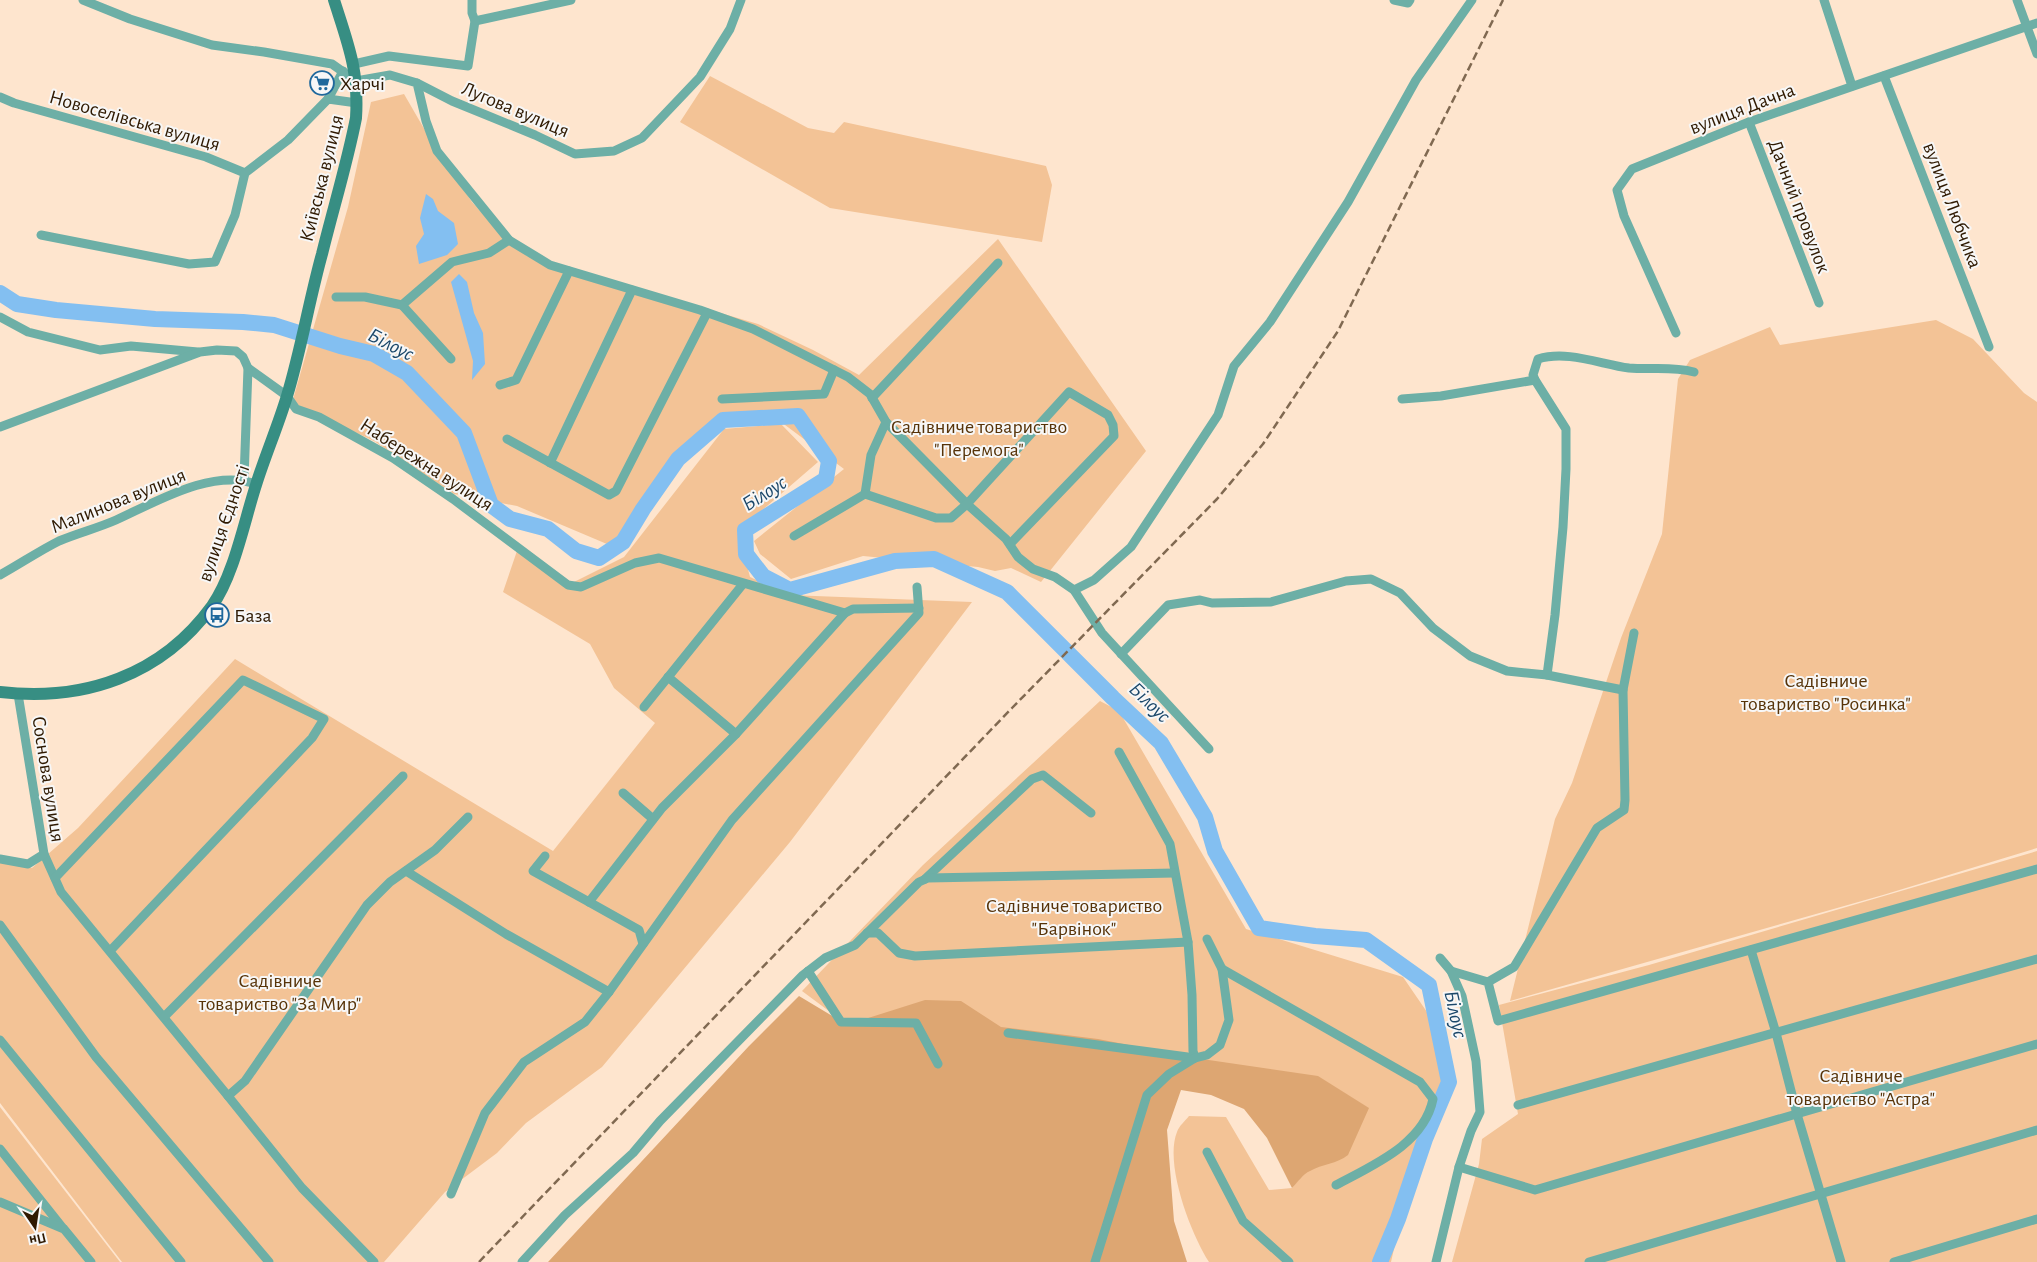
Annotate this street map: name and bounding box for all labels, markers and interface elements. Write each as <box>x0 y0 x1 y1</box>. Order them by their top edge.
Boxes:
supermarket icon: Харчі <box>309 70 335 96</box>
place label: Харчі <box>340 74 385 94</box>
street label: Лугова вулиця <box>459 78 572 141</box>
street label: вулиця Дачна <box>1687 80 1798 138</box>
street label: Новоселівська вулиця <box>47 87 222 155</box>
street label: Київська вулиця <box>297 113 347 244</box>
street label: Дачний провулок <box>1764 137 1834 276</box>
street label: вулиця Любчика <box>1919 140 1985 271</box>
water label: Білоус <box>365 324 418 365</box>
street label: Набережна вулиця <box>356 414 497 515</box>
park label: Садівниче товариство "Перемога" <box>891 417 1067 460</box>
street label: вулиця Єдності <box>195 462 253 584</box>
street label: Малинова вулиця <box>48 465 189 537</box>
water label: Білоус <box>738 471 791 515</box>
bus stop icon: База <box>204 602 230 628</box>
place label: База <box>234 606 272 626</box>
park label: Садівниче товариство "Росинка" <box>1740 671 1911 714</box>
water label: Білоус <box>1125 678 1175 727</box>
street label: Соснова вулиця <box>28 715 68 844</box>
park label: Садівниче товариство "Барвінок" <box>986 896 1162 939</box>
park label: Садівниче товариство "За Мир" <box>198 971 361 1014</box>
water label: Білоус <box>1440 988 1471 1041</box>
park label: Садівниче товариство "Астра" <box>1786 1066 1935 1109</box>
north arrow <box>10 1202 60 1252</box>
text: Пн <box>28 1230 48 1247</box>

